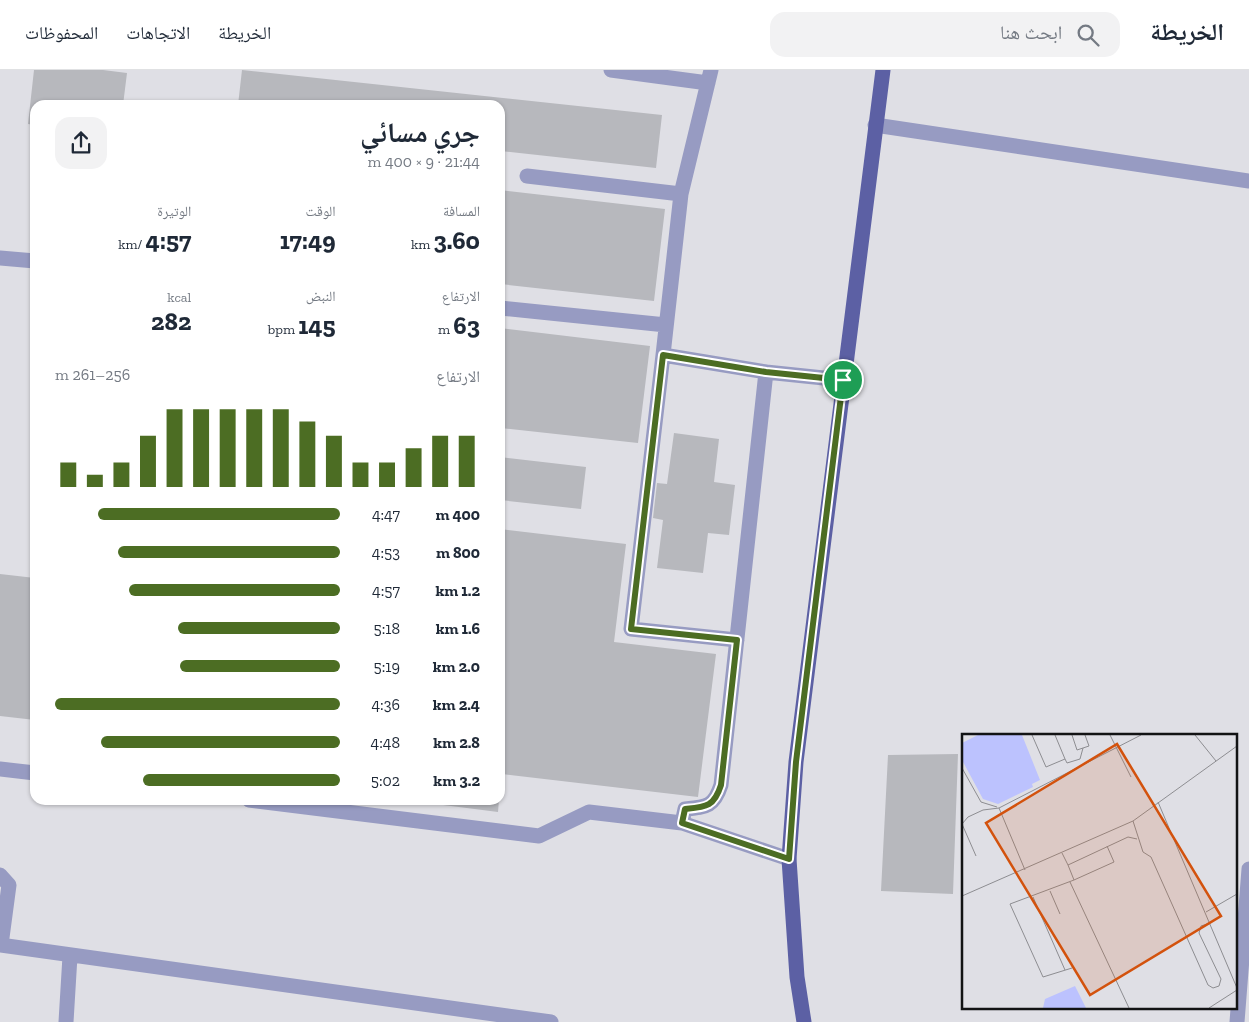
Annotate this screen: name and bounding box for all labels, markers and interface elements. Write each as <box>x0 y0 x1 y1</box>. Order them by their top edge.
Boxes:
search box <box>770 12 1120 57</box>
text: الخريطة <box>1150 17 1224 46</box>
text: ابحث هنا <box>1000 21 1062 44</box>
icon: search <box>1074 21 1102 49</box>
text: المحفوظات <box>25 22 98 44</box>
text: الاتجاهات <box>126 22 190 44</box>
text: الخريطة <box>218 22 271 44</box>
text: جري مسائي <box>360 116 480 149</box>
button: share <box>55 117 107 169</box>
text: 21:44 · 9 × 400 m <box>367 152 480 171</box>
text: الوتيرة <box>157 203 191 220</box>
text: الوقت <box>306 203 336 220</box>
text: المسافة <box>443 203 480 220</box>
text: 4:57 <box>145 225 191 255</box>
text: 17:49 <box>280 225 336 255</box>
text: 3.60 <box>434 225 480 255</box>
text: /km <box>118 236 145 253</box>
text: km <box>411 236 434 253</box>
text: النبض <box>306 288 336 305</box>
text: الارتفاع <box>442 288 480 305</box>
text: kcal <box>167 289 191 306</box>
text: 282 <box>151 306 191 336</box>
text: 145 <box>298 310 336 340</box>
text: 63 <box>453 310 480 340</box>
text: bpm <box>268 321 298 338</box>
text: m <box>438 321 453 338</box>
pin <box>822 359 864 401</box>
text: 256–261 m <box>55 365 130 384</box>
icon: arrive <box>829 366 857 394</box>
text: الارتفاع <box>436 367 480 386</box>
text: 4:47 <box>372 505 400 524</box>
text: 400 m <box>435 505 480 524</box>
text: 4:53 <box>372 543 400 562</box>
text: 800 m <box>436 543 480 562</box>
text: 4:57 <box>372 581 400 600</box>
text: 1.2 km <box>435 581 480 600</box>
text: 5:18 <box>373 619 400 638</box>
text: 1.6 km <box>436 619 480 638</box>
text: 5:19 <box>374 657 400 676</box>
text: 2.0 km <box>433 657 480 676</box>
text: 4:36 <box>371 695 400 714</box>
text: 2.4 km <box>433 695 480 714</box>
text: 4:48 <box>371 733 400 752</box>
text: 2.8 km <box>433 733 480 752</box>
inset map <box>962 734 1236 1010</box>
text: 5:02 <box>371 771 400 790</box>
text: 3.2 km <box>433 771 480 790</box>

